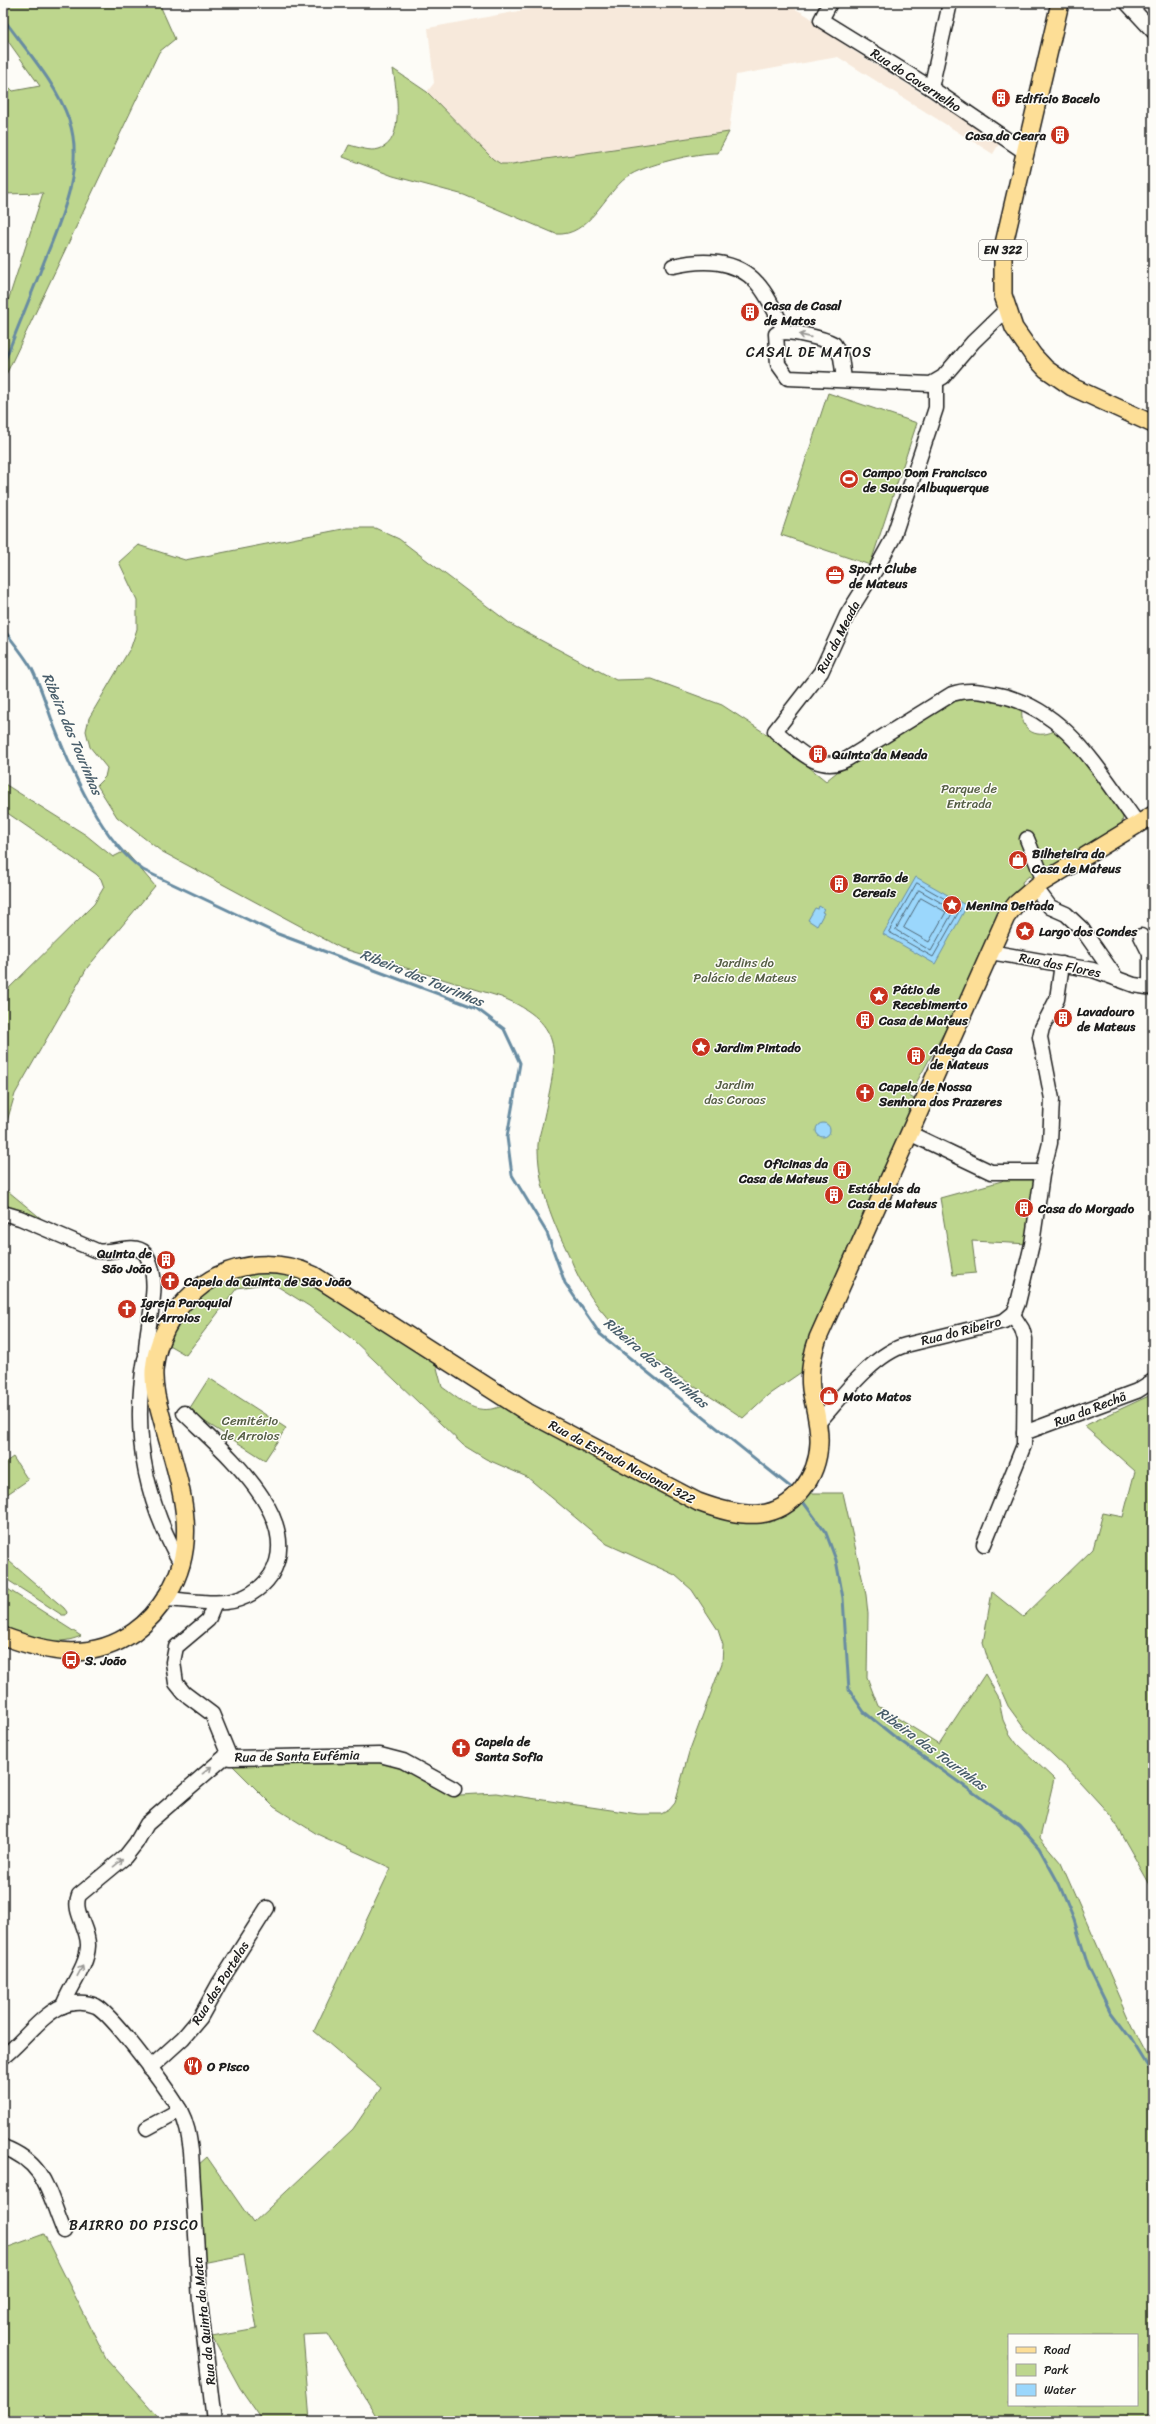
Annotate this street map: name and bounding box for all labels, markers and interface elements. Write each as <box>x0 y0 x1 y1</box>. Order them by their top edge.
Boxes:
street label: Rua do Cavernelho <box>866 42 966 118</box>
building icon: Edifício Bacelo <box>990 87 1012 109</box>
place label: Edifício Bacelo <box>1015 87 1100 110</box>
place label: Casa da Ceara <box>965 124 1046 147</box>
building icon: Casa da Ceara <box>1049 124 1071 146</box>
road number: EN 322 <box>979 240 1027 260</box>
place label: Casa de Casal de Matos <box>763 294 843 332</box>
building icon: Casa de Casal de Matos <box>739 301 761 323</box>
one-way arrow <box>799 331 812 339</box>
district label: CASAL DE MATOS <box>746 340 872 365</box>
place label: Campo Dom Francisco de Sousa Albuquerque <box>862 461 989 499</box>
sports icon: Campo Dom Francisco de Sousa Albuquerque <box>838 468 860 490</box>
place label: Sport Clube de Mateus <box>848 557 917 595</box>
office icon: Sport Clube de Mateus <box>824 564 846 586</box>
street label: Rua da Meada <box>810 596 866 677</box>
water label: Ribeira das Tourinhas <box>35 669 110 801</box>
building icon: Quinta da Meada <box>807 743 829 765</box>
place label: Quinta da Meada <box>831 743 928 766</box>
park label: Parque de Entrada <box>941 777 997 815</box>
place label: Bilheteira da Casa de Mateus <box>1031 842 1122 880</box>
shop icon: Bilheteira da Casa de Mateus <box>1007 849 1029 871</box>
place label: Barrão de Cereais <box>852 866 909 904</box>
building icon: Barrão de Cereais <box>828 873 850 895</box>
place icon: Menina Deitada <box>941 894 963 916</box>
place label: Menina Deitada <box>965 894 1054 917</box>
place icon: Largo dos Condes <box>1014 920 1036 942</box>
place label: Largo dos Condes <box>1039 920 1138 943</box>
water label: Ribeira das Tourinhas <box>357 942 489 1015</box>
street label: Rua das Flores <box>1017 946 1103 984</box>
park label: Jardins do Palácio de Mateus <box>693 951 797 989</box>
place label: Pátio de Recebimento <box>892 978 968 1016</box>
place icon: Pátio de Recebimento <box>868 985 890 1007</box>
place label: Lavadouro de Mateus <box>1077 1000 1136 1038</box>
building icon: Lavadouro de Mateus <box>1052 1007 1074 1029</box>
building icon: Casa de Mateus <box>854 1009 876 1031</box>
place label: Casa de Mateus <box>878 1009 969 1032</box>
place icon: Jardim Pintado <box>690 1036 712 1058</box>
place label: Jardim Pintado <box>714 1036 801 1059</box>
place label: Adega da Casa de Mateus <box>929 1038 1013 1076</box>
building icon: Adega da Casa de Mateus <box>905 1045 927 1067</box>
park label: Jardim das Coroas <box>704 1073 767 1111</box>
place label: Capela de Nossa Senhora dos Prazeres <box>878 1075 1003 1113</box>
church icon: Capela de Nossa Senhora dos Prazeres <box>854 1082 876 1104</box>
place label: Oficinas da Casa de Mateus <box>738 1152 829 1190</box>
building icon: Oficinas da Casa de Mateus <box>831 1159 853 1181</box>
place label: Estábulos da Casa de Mateus <box>847 1177 938 1215</box>
building icon: Estábulos da Casa de Mateus <box>823 1184 845 1206</box>
building icon: Casa do Morgado <box>1013 1197 1035 1219</box>
place label: Casa do Morgado <box>1037 1197 1135 1220</box>
place label: Quinta de São João <box>96 1242 153 1280</box>
building icon: Quinta de São João <box>155 1249 177 1271</box>
church icon: Capela da Quinta de São João <box>159 1270 181 1292</box>
place label: Capela da Quinta de São João <box>183 1270 352 1293</box>
place label: Igreja Paroquial de Arroios <box>140 1291 233 1329</box>
church icon: Igreja Paroquial de Arroios <box>116 1298 138 1320</box>
street label: Rua do Ribeiro <box>918 1310 1004 1352</box>
water label: Ribeira das Tourinhas <box>598 1311 715 1416</box>
street label: Rua da Rechã <box>1050 1384 1130 1433</box>
shop icon: Moto Matos <box>818 1385 840 1407</box>
place label: Moto Matos <box>842 1385 912 1408</box>
park label: Cemitério de Arroios <box>221 1409 280 1447</box>
street label: Rua da Estrada Nacional 322 <box>544 1413 700 1511</box>
bus stop icon: S. João <box>60 1649 82 1671</box>
place label: S. João <box>84 1649 127 1672</box>
water label: Ribeira das Tourinhas <box>872 1700 994 1799</box>
place label: Capela de Santa Sofia <box>474 1730 544 1768</box>
church icon: Capela de Santa Sofia <box>450 1737 472 1759</box>
street label: Rua de Santa Eufémia <box>234 1743 360 1769</box>
one-way arrow <box>202 1766 213 1775</box>
one-way arrow <box>112 1858 123 1867</box>
street label: Rua das Portelas <box>185 1936 255 2029</box>
one-way arrow <box>77 1965 84 1977</box>
restaurant icon: O Pisco <box>182 2055 204 2077</box>
place label: O Pisco <box>206 2055 250 2078</box>
district label: BAIRRO DO PISCO <box>69 2213 199 2238</box>
street label: Rua da Quinta da Mata <box>186 2255 222 2386</box>
legend <box>1008 2334 1138 2406</box>
text: Road <box>1044 2339 1071 2361</box>
text: Park <box>1044 2359 1069 2381</box>
text: Water <box>1044 2379 1077 2401</box>

